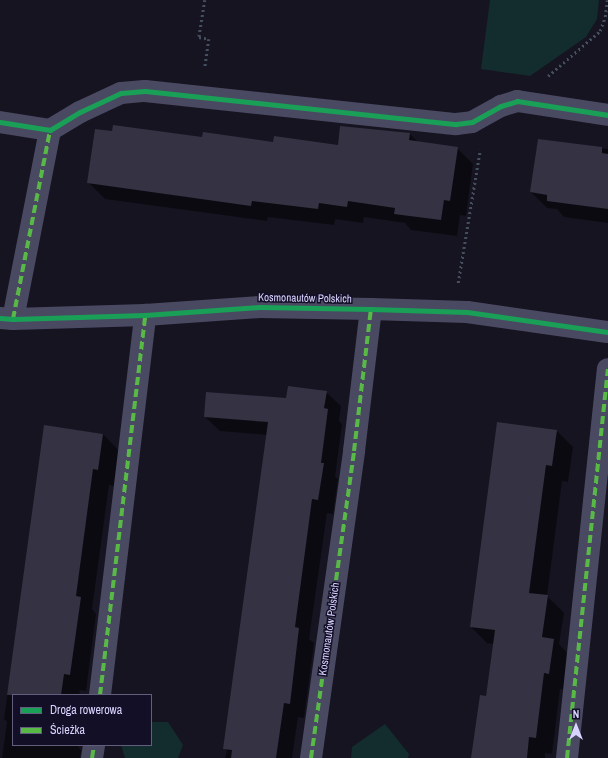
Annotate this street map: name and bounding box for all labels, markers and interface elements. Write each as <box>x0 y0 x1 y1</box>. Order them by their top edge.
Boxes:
street label: Kosmonautów Polskich <box>258 291 352 305</box>
street label: Kosmonautów Polskich <box>316 582 342 676</box>
legend <box>12 694 152 746</box>
text: Droga rowerowa <box>50 702 122 718</box>
north arrow <box>556 706 596 746</box>
text: N <box>573 707 579 721</box>
text: Ścieżka <box>50 722 85 738</box>

